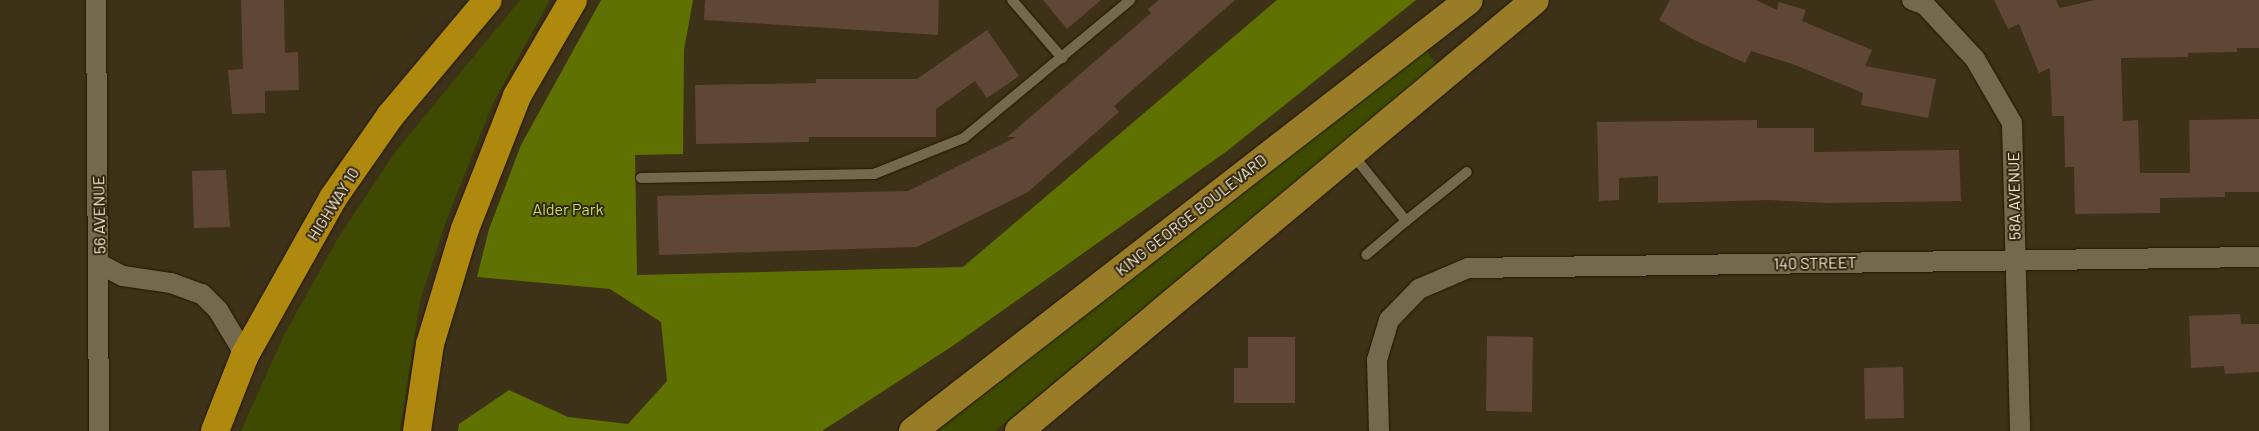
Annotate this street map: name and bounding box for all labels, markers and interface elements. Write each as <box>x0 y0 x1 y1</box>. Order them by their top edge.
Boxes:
street label: KING GEORGE BOULEVARD <box>1112 150 1270 280</box>
street label: 58A AVENUE <box>2004 152 2024 240</box>
street label: HIGHWAY 10 <box>303 164 363 244</box>
street label: 56 AVENUE <box>89 176 109 254</box>
park label: Alder Park <box>532 199 604 219</box>
street label: 140 STREET <box>1773 253 1857 273</box>

